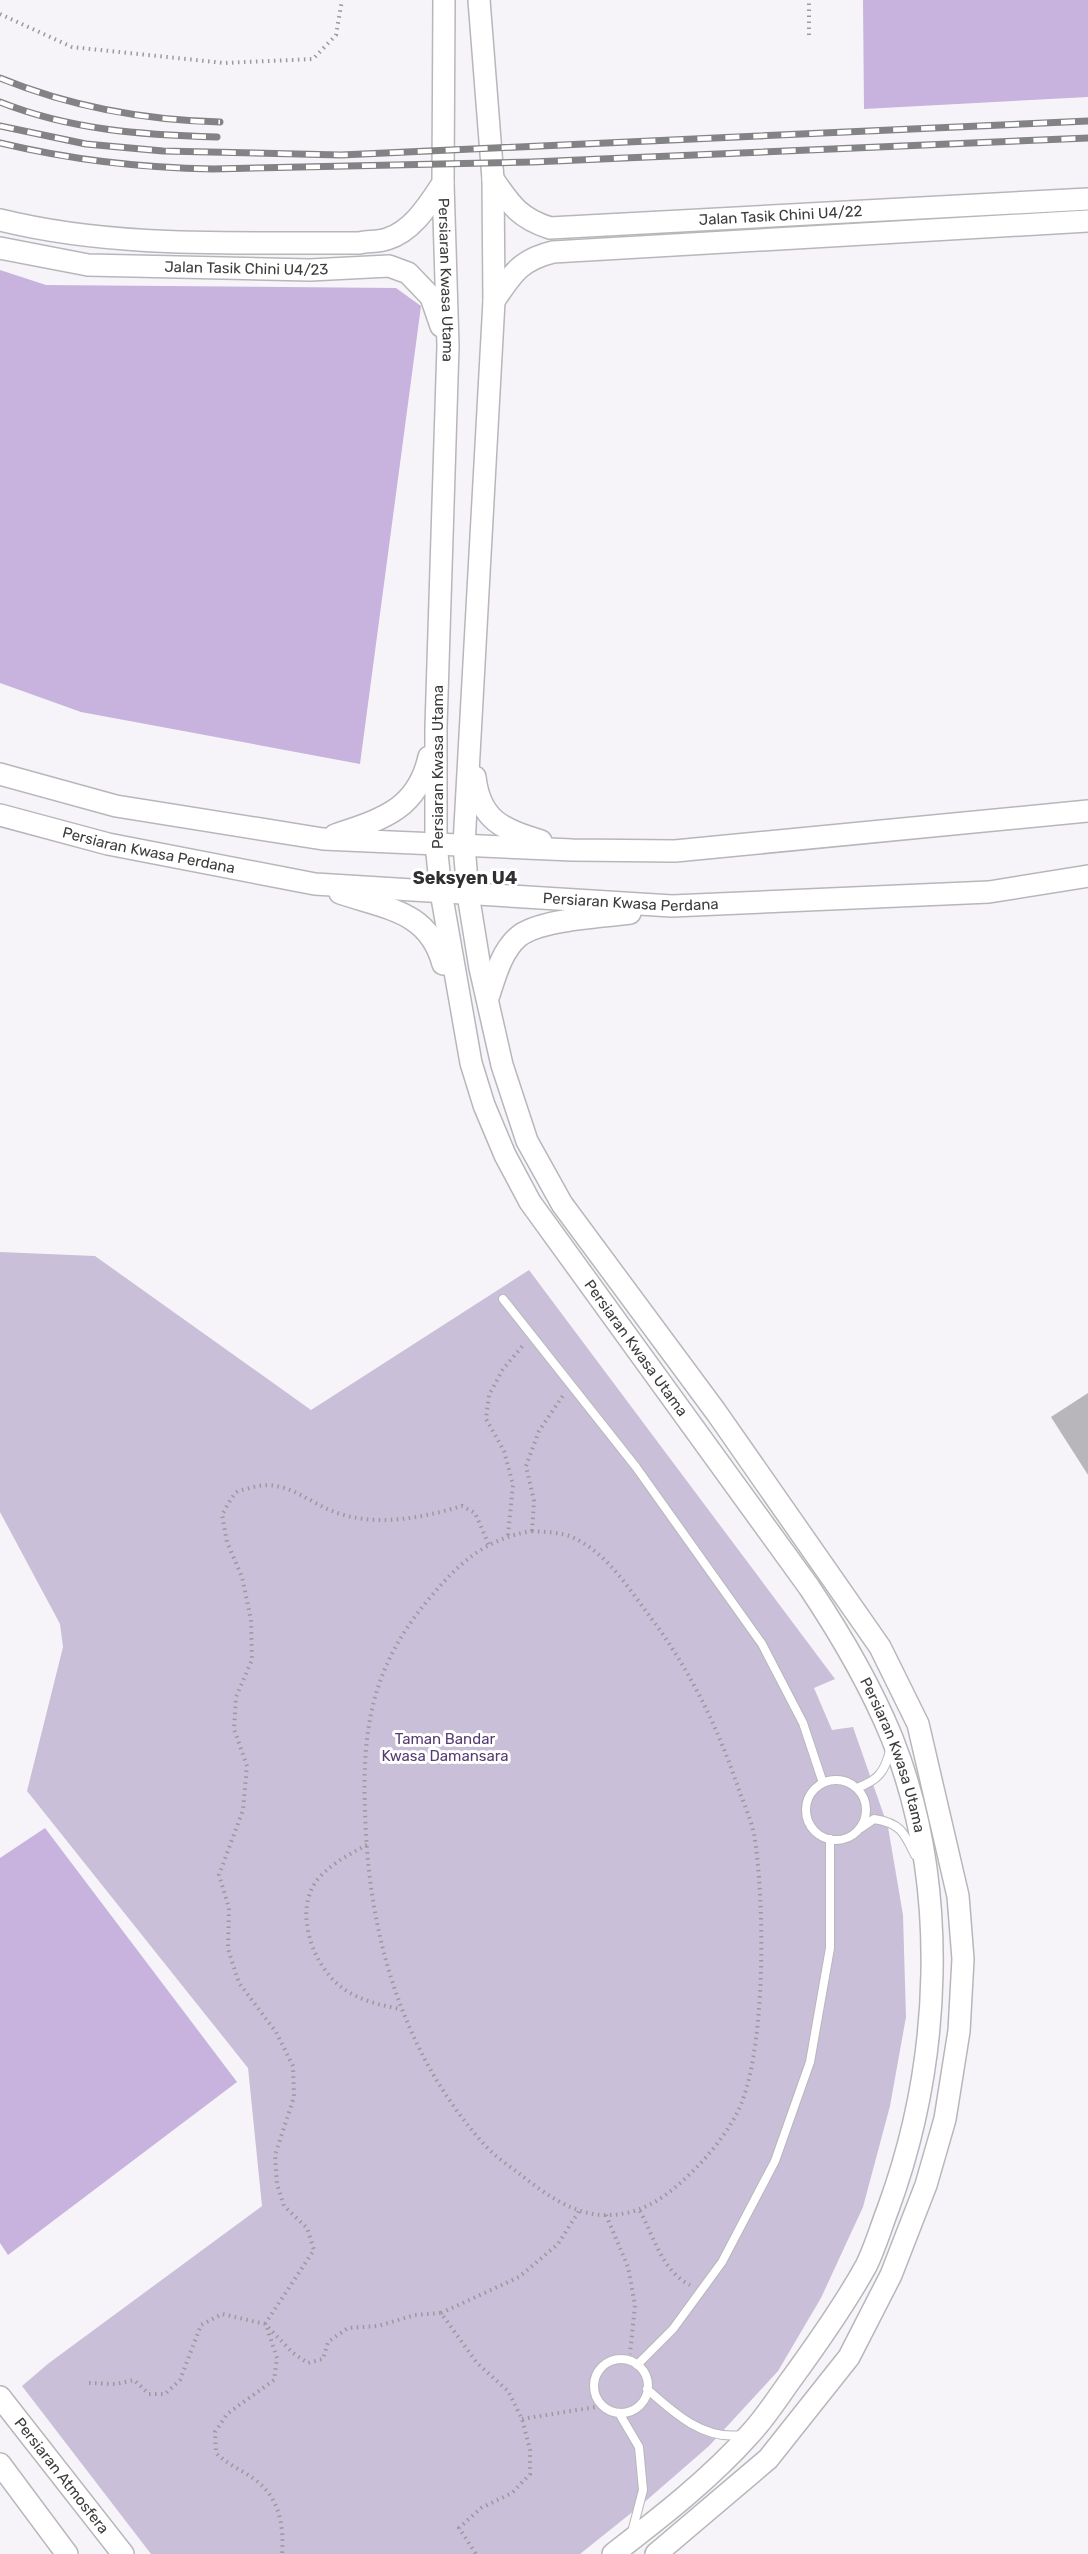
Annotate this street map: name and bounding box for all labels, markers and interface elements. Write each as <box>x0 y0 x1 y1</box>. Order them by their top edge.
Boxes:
street label: Persiaran Kwasa Utama <box>434 198 457 362</box>
street label: Jalan Tasik Chini U4/22 <box>698 202 863 229</box>
street label: Jalan Tasik Chini U4/23 <box>164 258 329 279</box>
street label: Persiaran Kwasa Utama <box>429 685 447 849</box>
street label: Persiaran Kwasa Perdana <box>60 823 237 877</box>
district label: Seksyen U4 <box>413 867 517 889</box>
street label: Persiaran Kwasa Perdana <box>542 889 719 915</box>
street label: Persiaran Kwasa Utama <box>580 1276 691 1420</box>
street label: Persiaran Kwasa Utama <box>856 1674 929 1834</box>
park label: Taman Bandar Kwasa Damansara <box>381 1730 509 1765</box>
street label: Persiaran Atmosfera <box>11 2414 113 2537</box>

